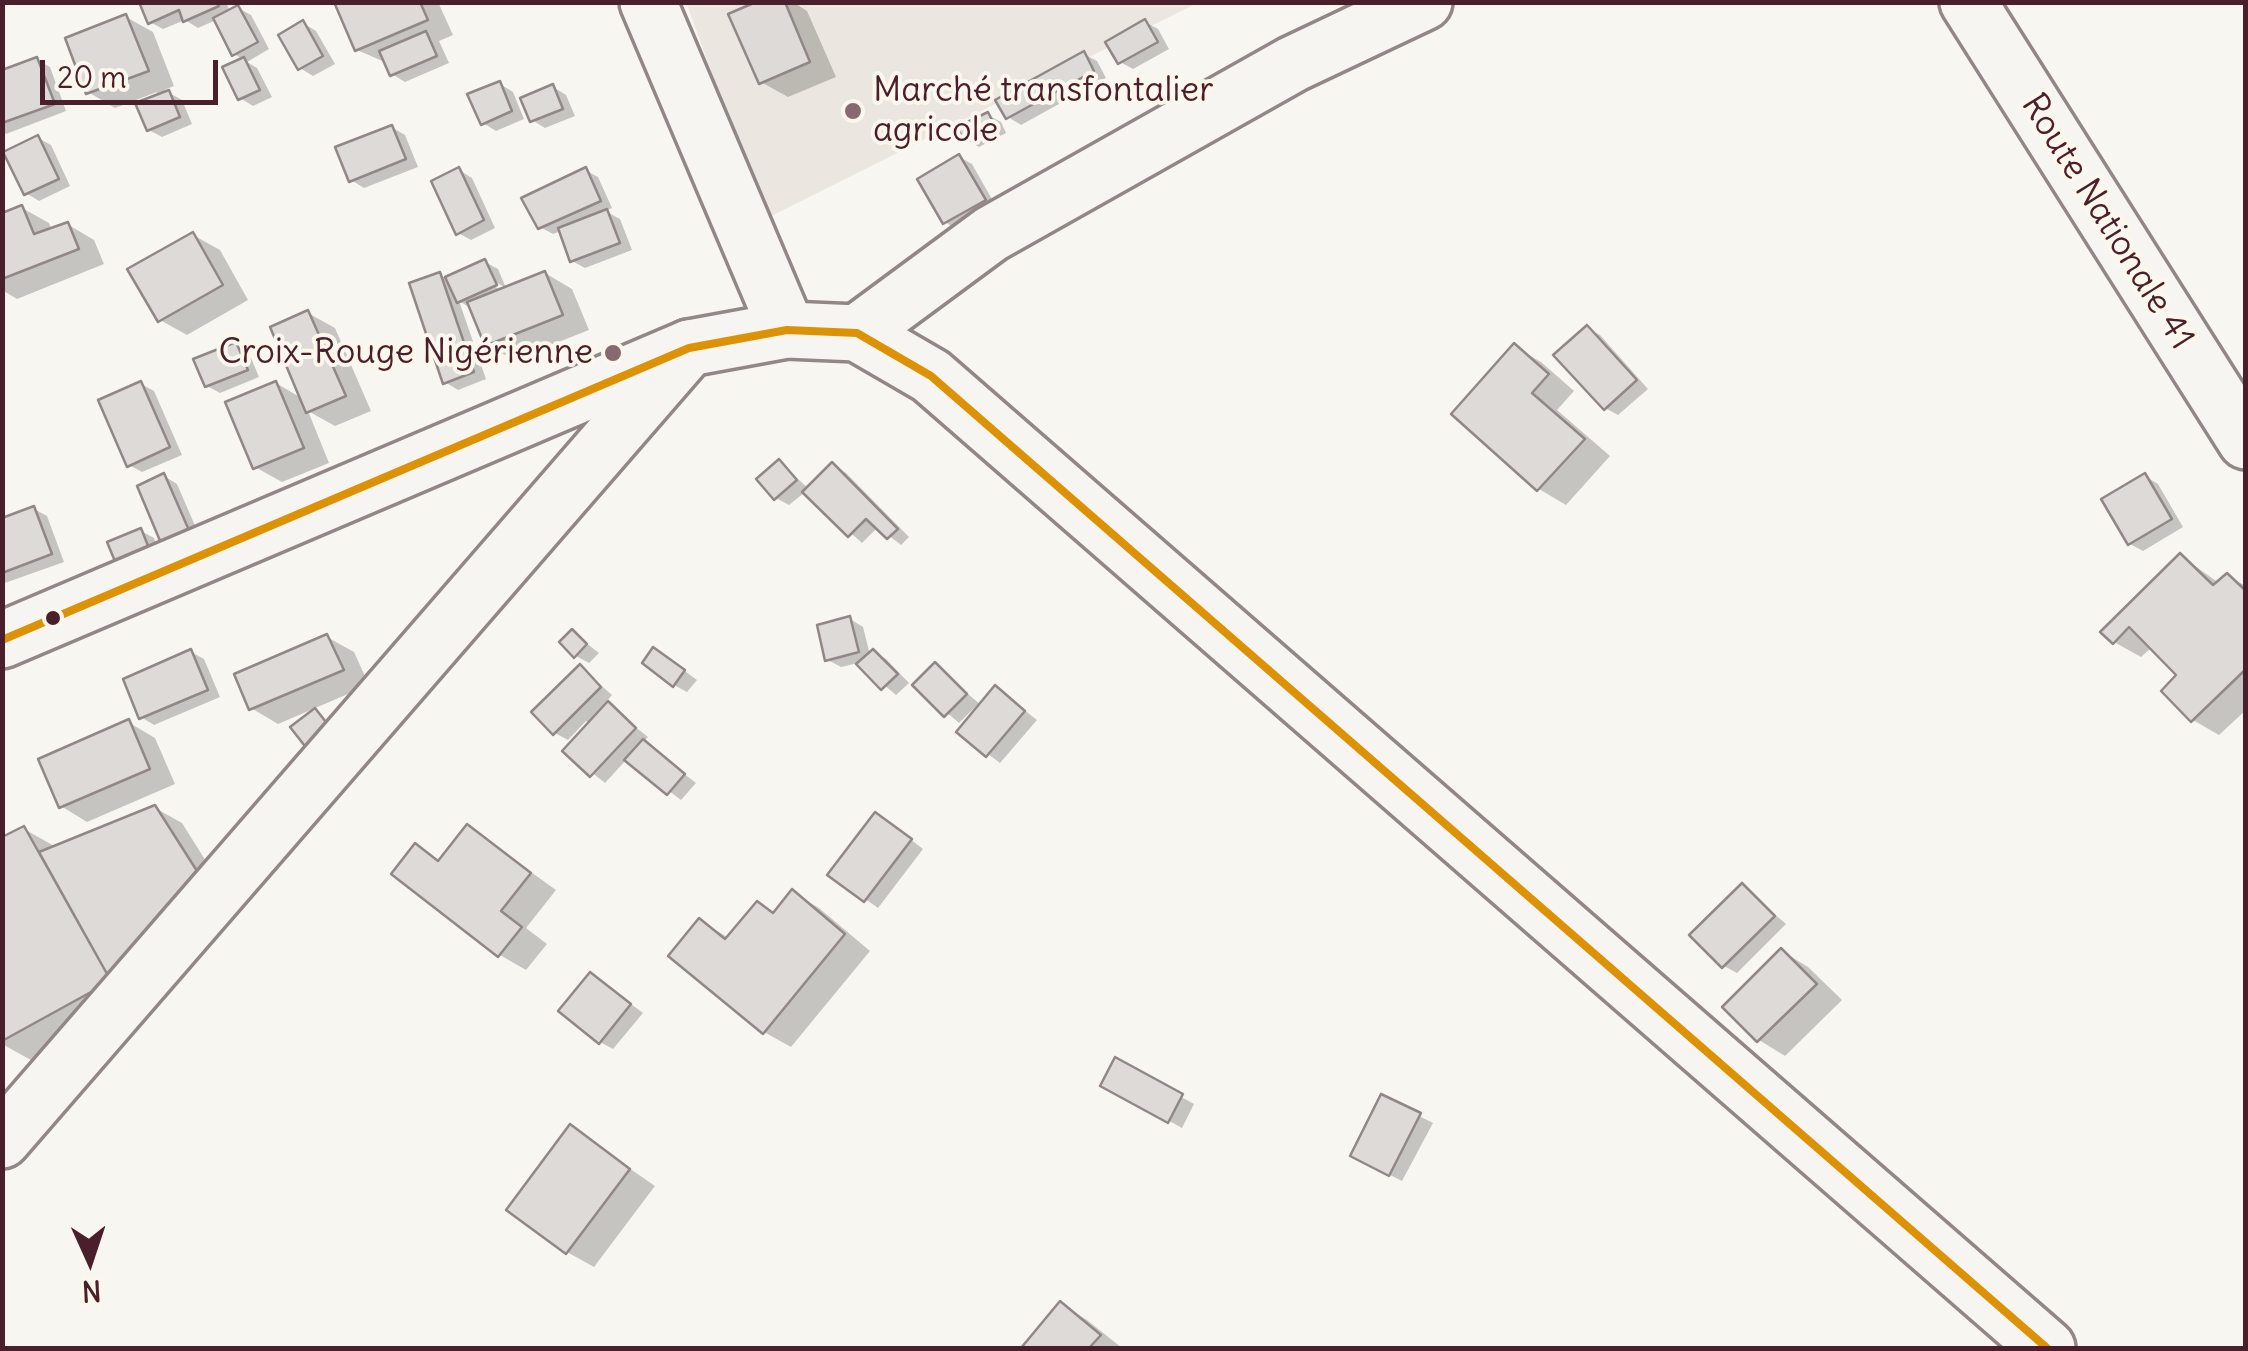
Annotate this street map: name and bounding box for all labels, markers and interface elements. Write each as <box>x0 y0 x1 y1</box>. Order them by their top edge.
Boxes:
scale bar <box>45 40 222 102</box>
text: 20 m <box>57 58 127 96</box>
place label: Marché transfontalier agricole <box>873 70 1213 152</box>
street label: Route Nationale 41 <box>2012 87 2202 357</box>
marker: Marché transfontalier agricole <box>842 100 864 122</box>
place label: Croix-Rouge Nigérienne <box>219 332 593 374</box>
marker: Croix-Rouge Nigérienne <box>602 342 624 364</box>
unlabelled marker <box>43 608 63 628</box>
north arrow <box>40 1211 140 1311</box>
text: N <box>81 1272 102 1309</box>

